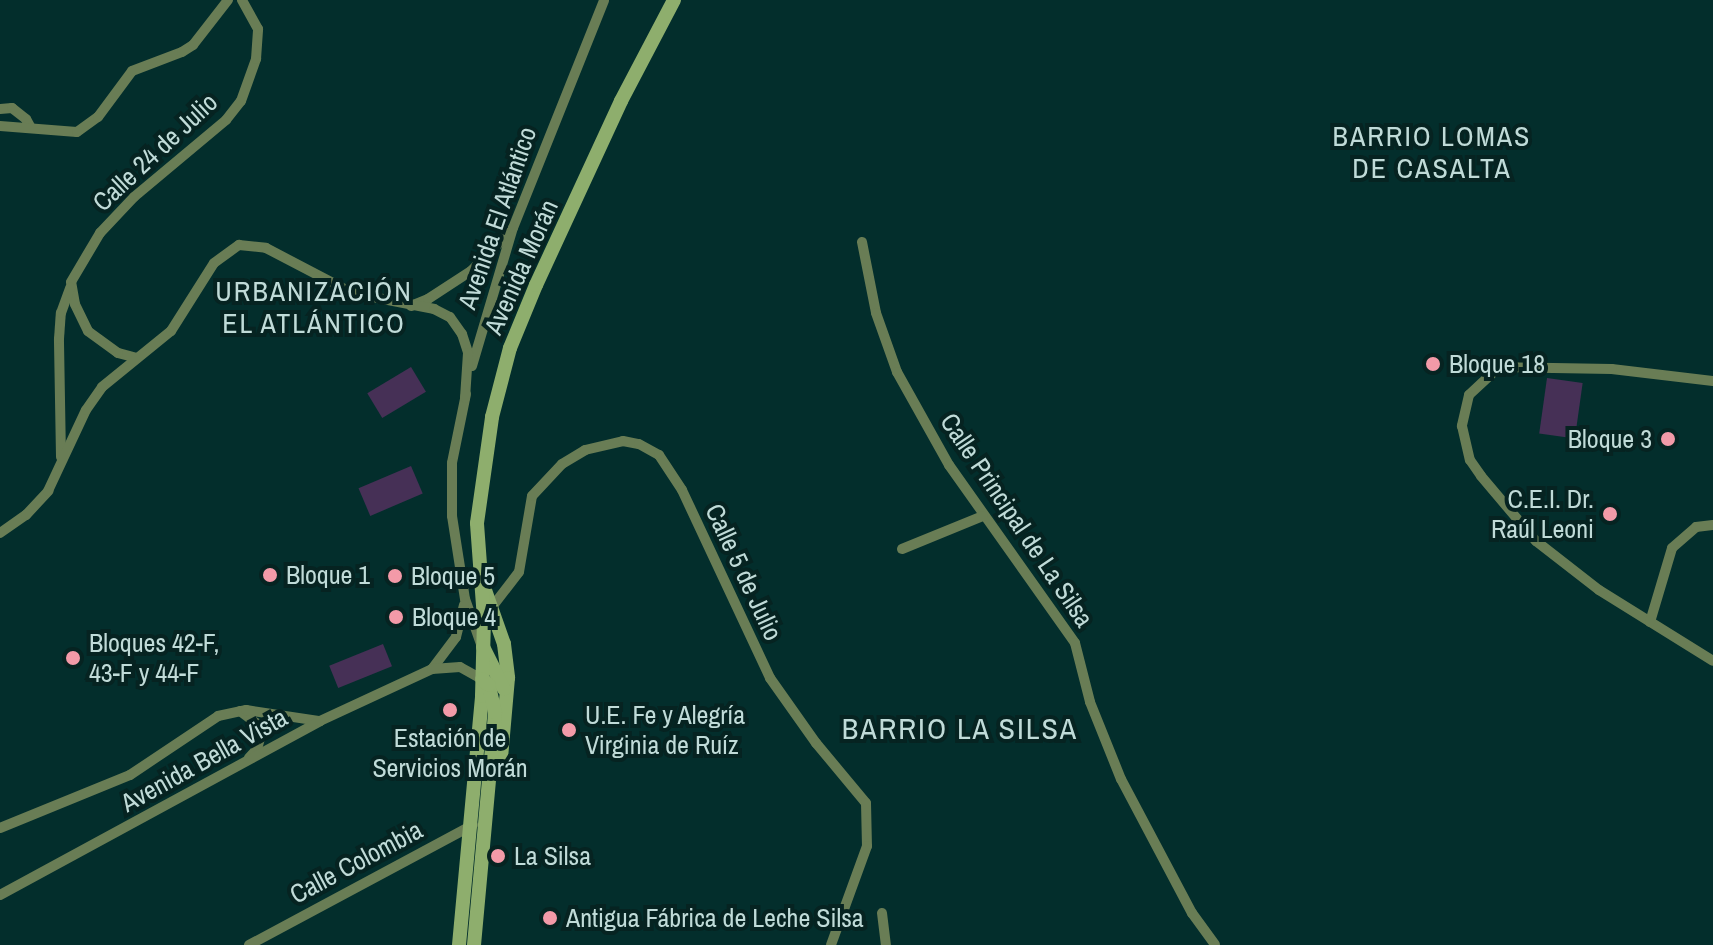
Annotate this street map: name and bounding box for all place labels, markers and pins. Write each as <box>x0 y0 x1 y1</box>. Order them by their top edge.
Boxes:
place label: Bloque 18 <box>1449 348 1545 380</box>
marker: Bloque 18 <box>1424 355 1442 373</box>
place label: Bloque 3 <box>1568 423 1652 455</box>
marker: Bloque 3 <box>1659 430 1677 448</box>
place label: C.E.I. Dr. Raúl Leoni <box>1491 483 1594 544</box>
marker: C.E.I. Dr. Raúl Leoni <box>1601 505 1619 523</box>
place label: Bloque 1 <box>286 559 370 591</box>
place label: Bloque 5 <box>411 560 495 592</box>
marker: Bloque 1 <box>261 566 279 584</box>
marker: Bloque 5 <box>386 567 404 585</box>
place label: Bloque 4 <box>412 601 496 633</box>
marker: Bloque 4 <box>387 608 405 626</box>
place label: Bloques 42-F, 43-F y 44-F <box>89 627 219 688</box>
marker: Bloques 42-F, 43-F y 44-F <box>64 649 82 667</box>
place label: U.E. Fe y Alegría Virginia de Ruíz <box>585 699 746 760</box>
marker: Estación de Servicios Morán <box>441 701 459 719</box>
marker: U.E. Fe y Alegría Virginia de Ruíz <box>560 721 578 739</box>
place label: Estación de Servicios Morán <box>372 722 528 784</box>
place label: La Silsa <box>514 840 591 872</box>
marker: La Silsa <box>489 847 507 865</box>
place label: Antigua Fábrica de Leche Silsa <box>566 902 864 934</box>
marker: Antigua Fábrica de Leche Silsa <box>541 909 559 927</box>

